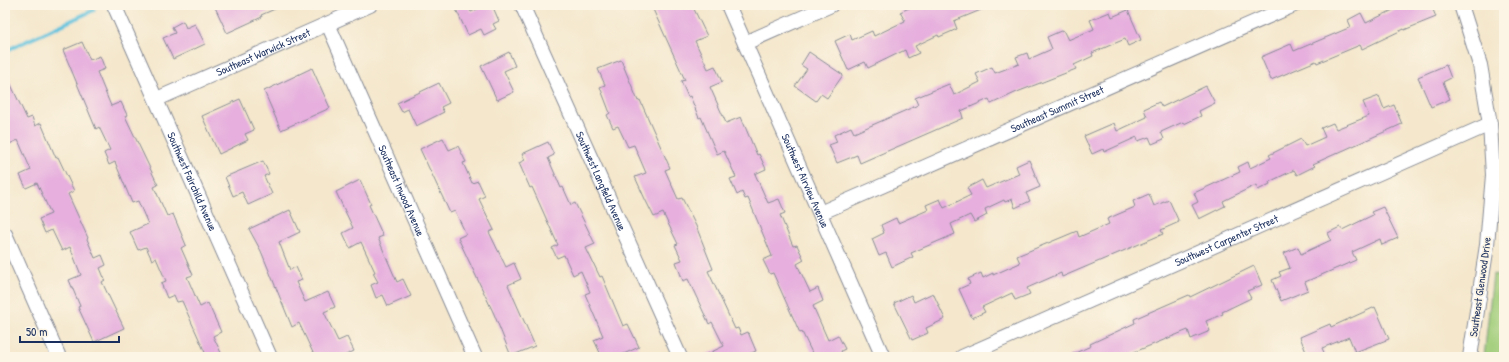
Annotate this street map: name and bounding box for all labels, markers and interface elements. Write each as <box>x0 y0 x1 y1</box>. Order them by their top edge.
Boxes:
street label: Southeast Warwick Street <box>214 25 313 79</box>
street label: Southeast Summit Street <box>1008 82 1106 136</box>
street label: Southwest Langfield Avenue <box>573 129 630 233</box>
street label: Southwest Fairchild Avenue <box>164 130 220 234</box>
street label: Southwest Airview Avenue <box>779 132 832 230</box>
street label: Southeast Inwood Avenue <box>375 143 428 239</box>
street label: Southwest Carpenter Street <box>1172 211 1281 269</box>
street label: Southeast Glenwood Drive <box>1466 236 1494 338</box>
scale bar <box>20 318 119 344</box>
text: 50 m <box>26 323 47 340</box>

